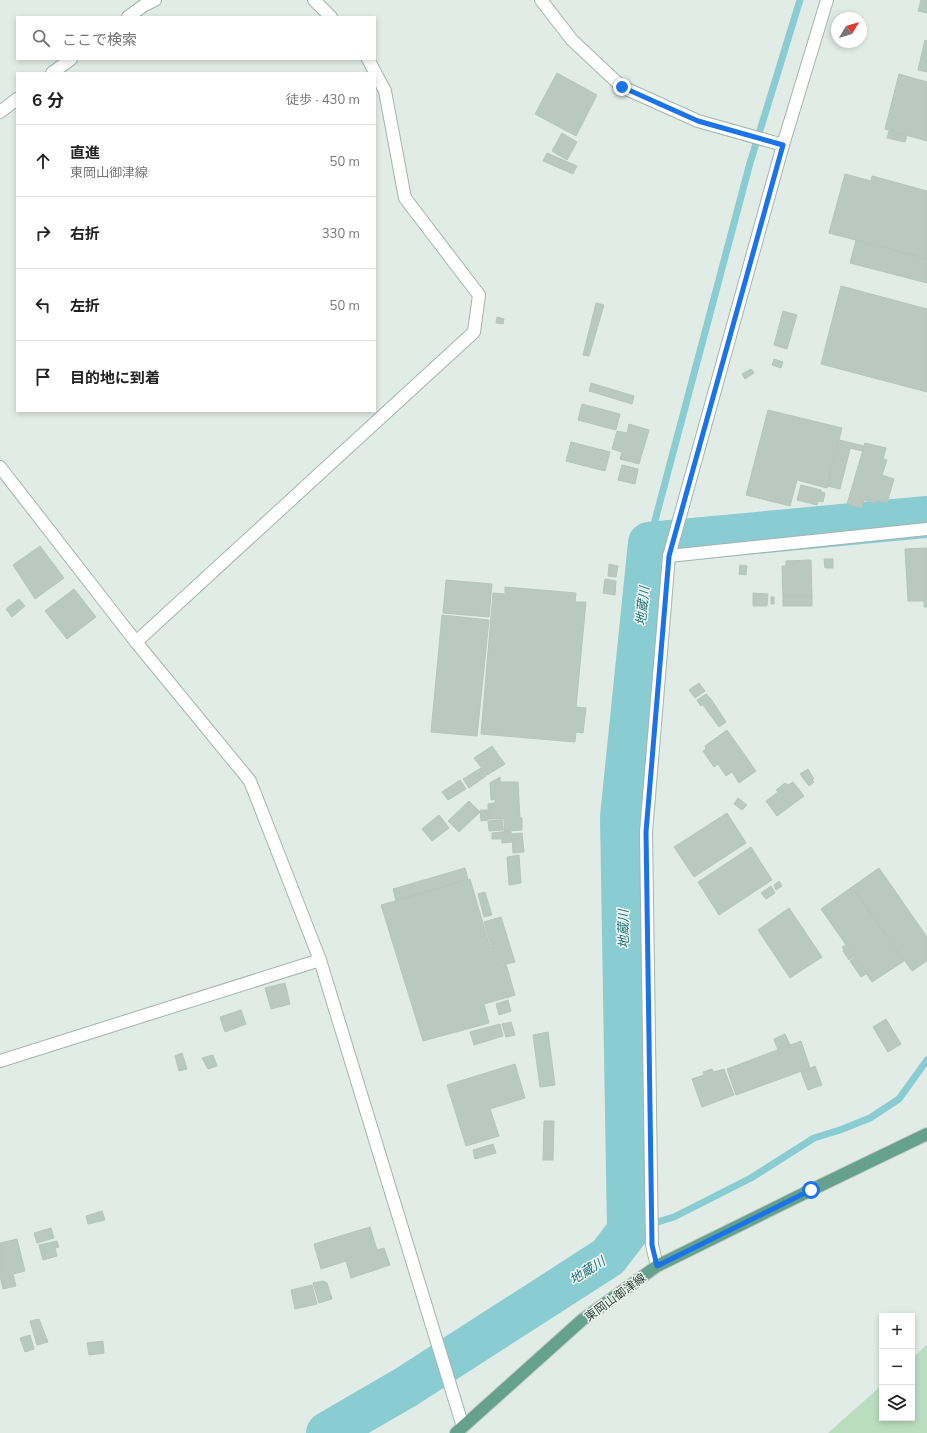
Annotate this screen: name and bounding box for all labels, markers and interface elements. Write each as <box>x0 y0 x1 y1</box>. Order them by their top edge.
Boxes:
north arrow <box>831 12 867 48</box>
search box <box>16 16 376 60</box>
icon: search <box>30 27 52 49</box>
text: ここで検索 <box>62 30 137 49</box>
route end <box>613 78 631 96</box>
text: 6 分 <box>32 89 64 110</box>
text: 徒歩 · 430 m <box>286 91 360 107</box>
text: 直進 <box>70 143 100 162</box>
icon: ahead <box>32 150 54 172</box>
text: 50 m <box>330 153 360 169</box>
text: 東岡山御津線 <box>70 164 148 180</box>
icon: right <box>32 222 54 244</box>
text: 右折 <box>70 224 100 243</box>
text: 330 m <box>322 225 360 241</box>
icon: left <box>32 294 54 316</box>
text: 左折 <box>70 296 100 315</box>
text: 50 m <box>330 297 360 313</box>
icon: arrive <box>32 366 54 388</box>
text: 目的地に到着 <box>70 368 160 387</box>
water label: 地蔵川 <box>632 584 652 626</box>
water label: 地蔵川 <box>615 907 631 949</box>
route start <box>802 1181 820 1199</box>
water label: 地蔵川 <box>566 1252 609 1287</box>
street label: 東岡山御津線 <box>581 1270 649 1324</box>
map controls <box>879 1313 915 1421</box>
button: + <box>879 1313 915 1349</box>
button: − <box>879 1349 915 1385</box>
button: layers <box>879 1385 915 1421</box>

